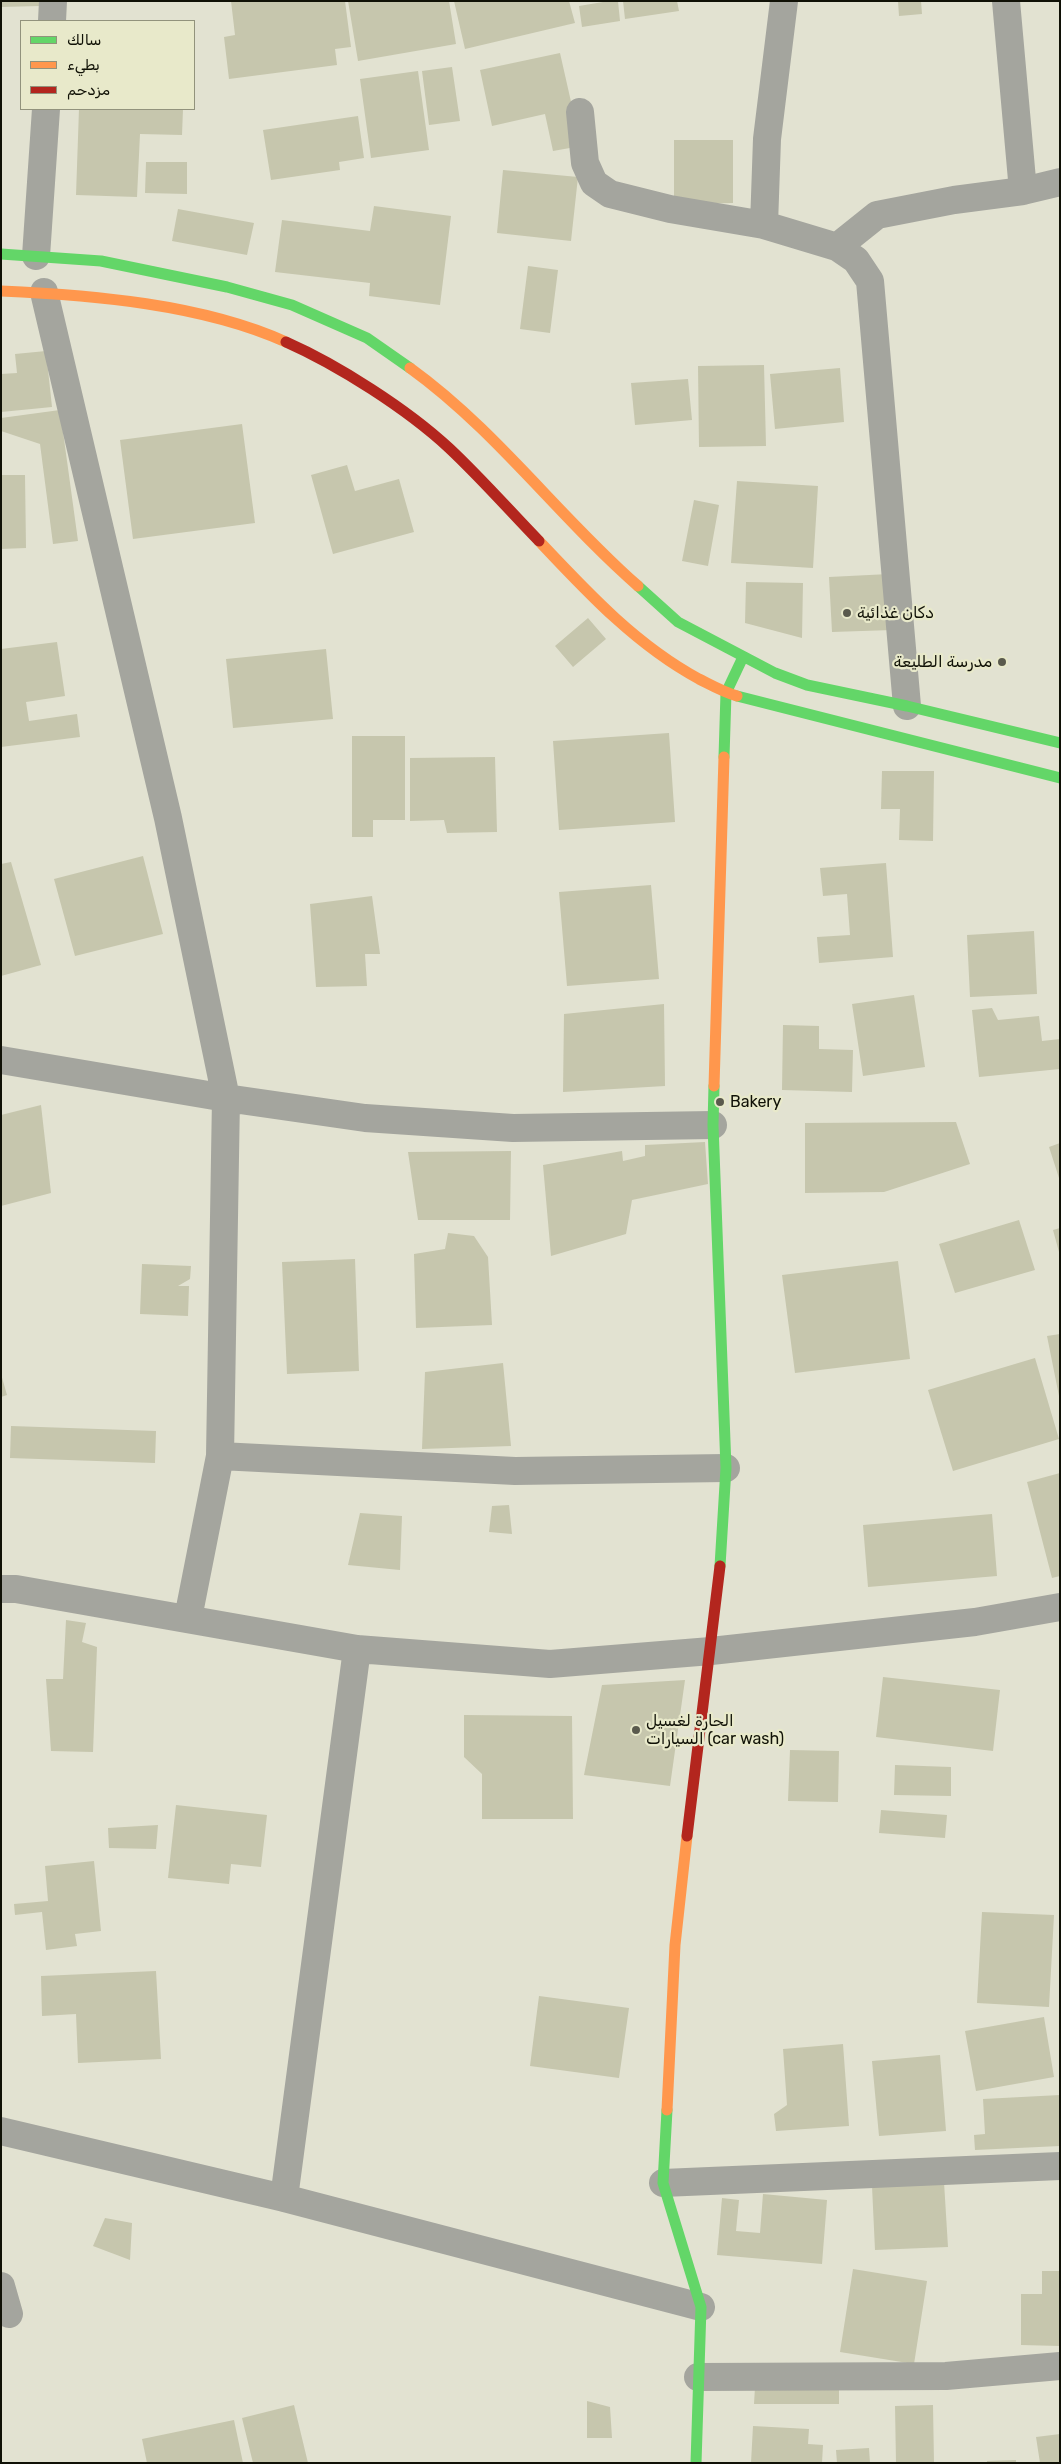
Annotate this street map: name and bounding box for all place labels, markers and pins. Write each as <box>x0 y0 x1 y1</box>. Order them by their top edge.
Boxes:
place label: دكان غذائية <box>857 603 934 623</box>
marker: دكان غذائية <box>841 607 853 619</box>
place label: مدرسة الطليعة <box>893 652 992 672</box>
marker: مدرسة الطليعة <box>996 656 1008 668</box>
place label: Bakery <box>730 1092 781 1112</box>
marker: Bakery <box>714 1096 726 1108</box>
place label: الحارة لغسيل السيارات (car wash) <box>646 1711 784 1749</box>
marker: الحارة لغسيل السيارات (car wash) <box>630 1724 642 1736</box>

